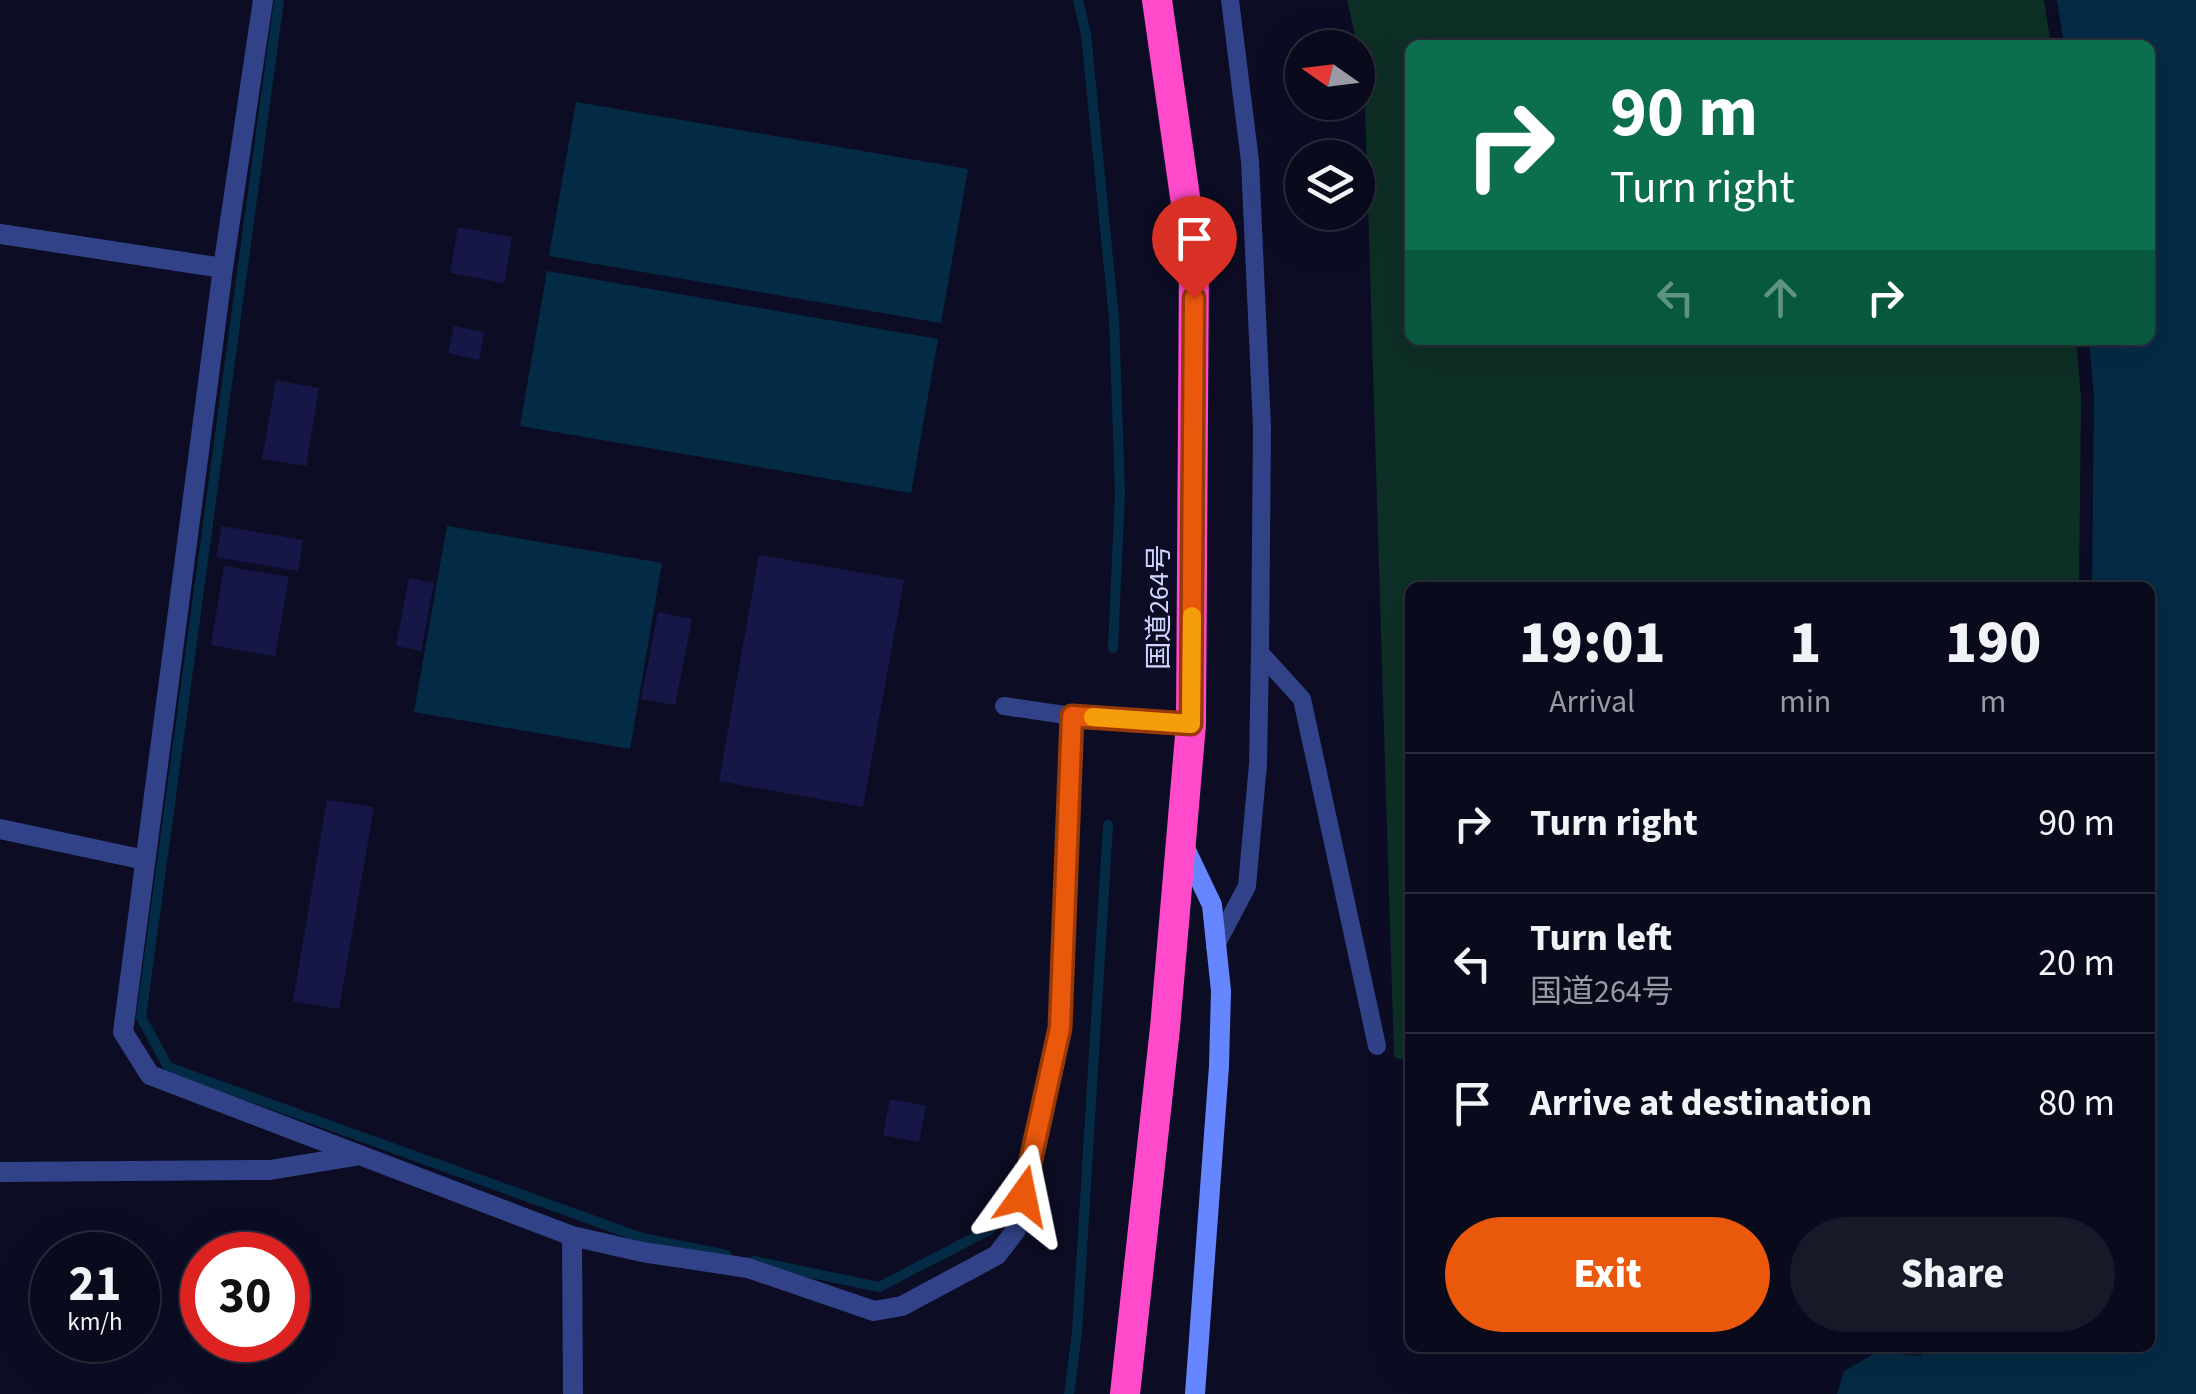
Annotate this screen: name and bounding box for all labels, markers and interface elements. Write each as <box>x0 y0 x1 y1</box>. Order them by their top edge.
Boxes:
north arrow <box>1285 30 1375 120</box>
map controls <box>1285 30 1375 230</box>
text: 90 m <box>1610 63 1758 163</box>
icon: right <box>1445 80 1575 210</box>
button: layers <box>1285 140 1375 230</box>
text: Turn right <box>1610 156 1795 220</box>
pin <box>1152 196 1237 299</box>
icon: arrive <box>1167 211 1222 266</box>
icon: left <box>1648 270 1703 325</box>
icon: ahead <box>1753 270 1808 325</box>
icon: right <box>1858 270 1913 325</box>
street label: 国道264号 <box>1139 544 1179 670</box>
text: 19:01 <box>1519 601 1666 686</box>
text: 1 <box>1789 601 1821 686</box>
text: 190 <box>1945 601 2041 686</box>
text: Arrival <box>1549 679 1635 725</box>
text: min <box>1779 679 1831 725</box>
text: m <box>1980 679 2006 725</box>
icon: right <box>1445 796 1500 851</box>
text: Turn right <box>1530 796 1698 850</box>
text: 90 m <box>2038 796 2115 850</box>
text: Turn left <box>1530 911 1672 965</box>
icon: left <box>1445 936 1500 991</box>
text: 20 m <box>2038 936 2115 990</box>
text: 国道264号 <box>1530 969 1674 1015</box>
icon: arrive <box>1445 1076 1500 1131</box>
text: Arrive at destination <box>1530 1076 1872 1130</box>
text: 80 m <box>2038 1076 2115 1130</box>
position arrow <box>971 1144 1075 1248</box>
button: Exit <box>1445 1217 1770 1332</box>
button: Share <box>1790 1217 2115 1332</box>
speed limit sign: 30 <box>180 1232 310 1362</box>
text: 21 <box>69 1249 121 1320</box>
text: km/h <box>67 1304 123 1340</box>

